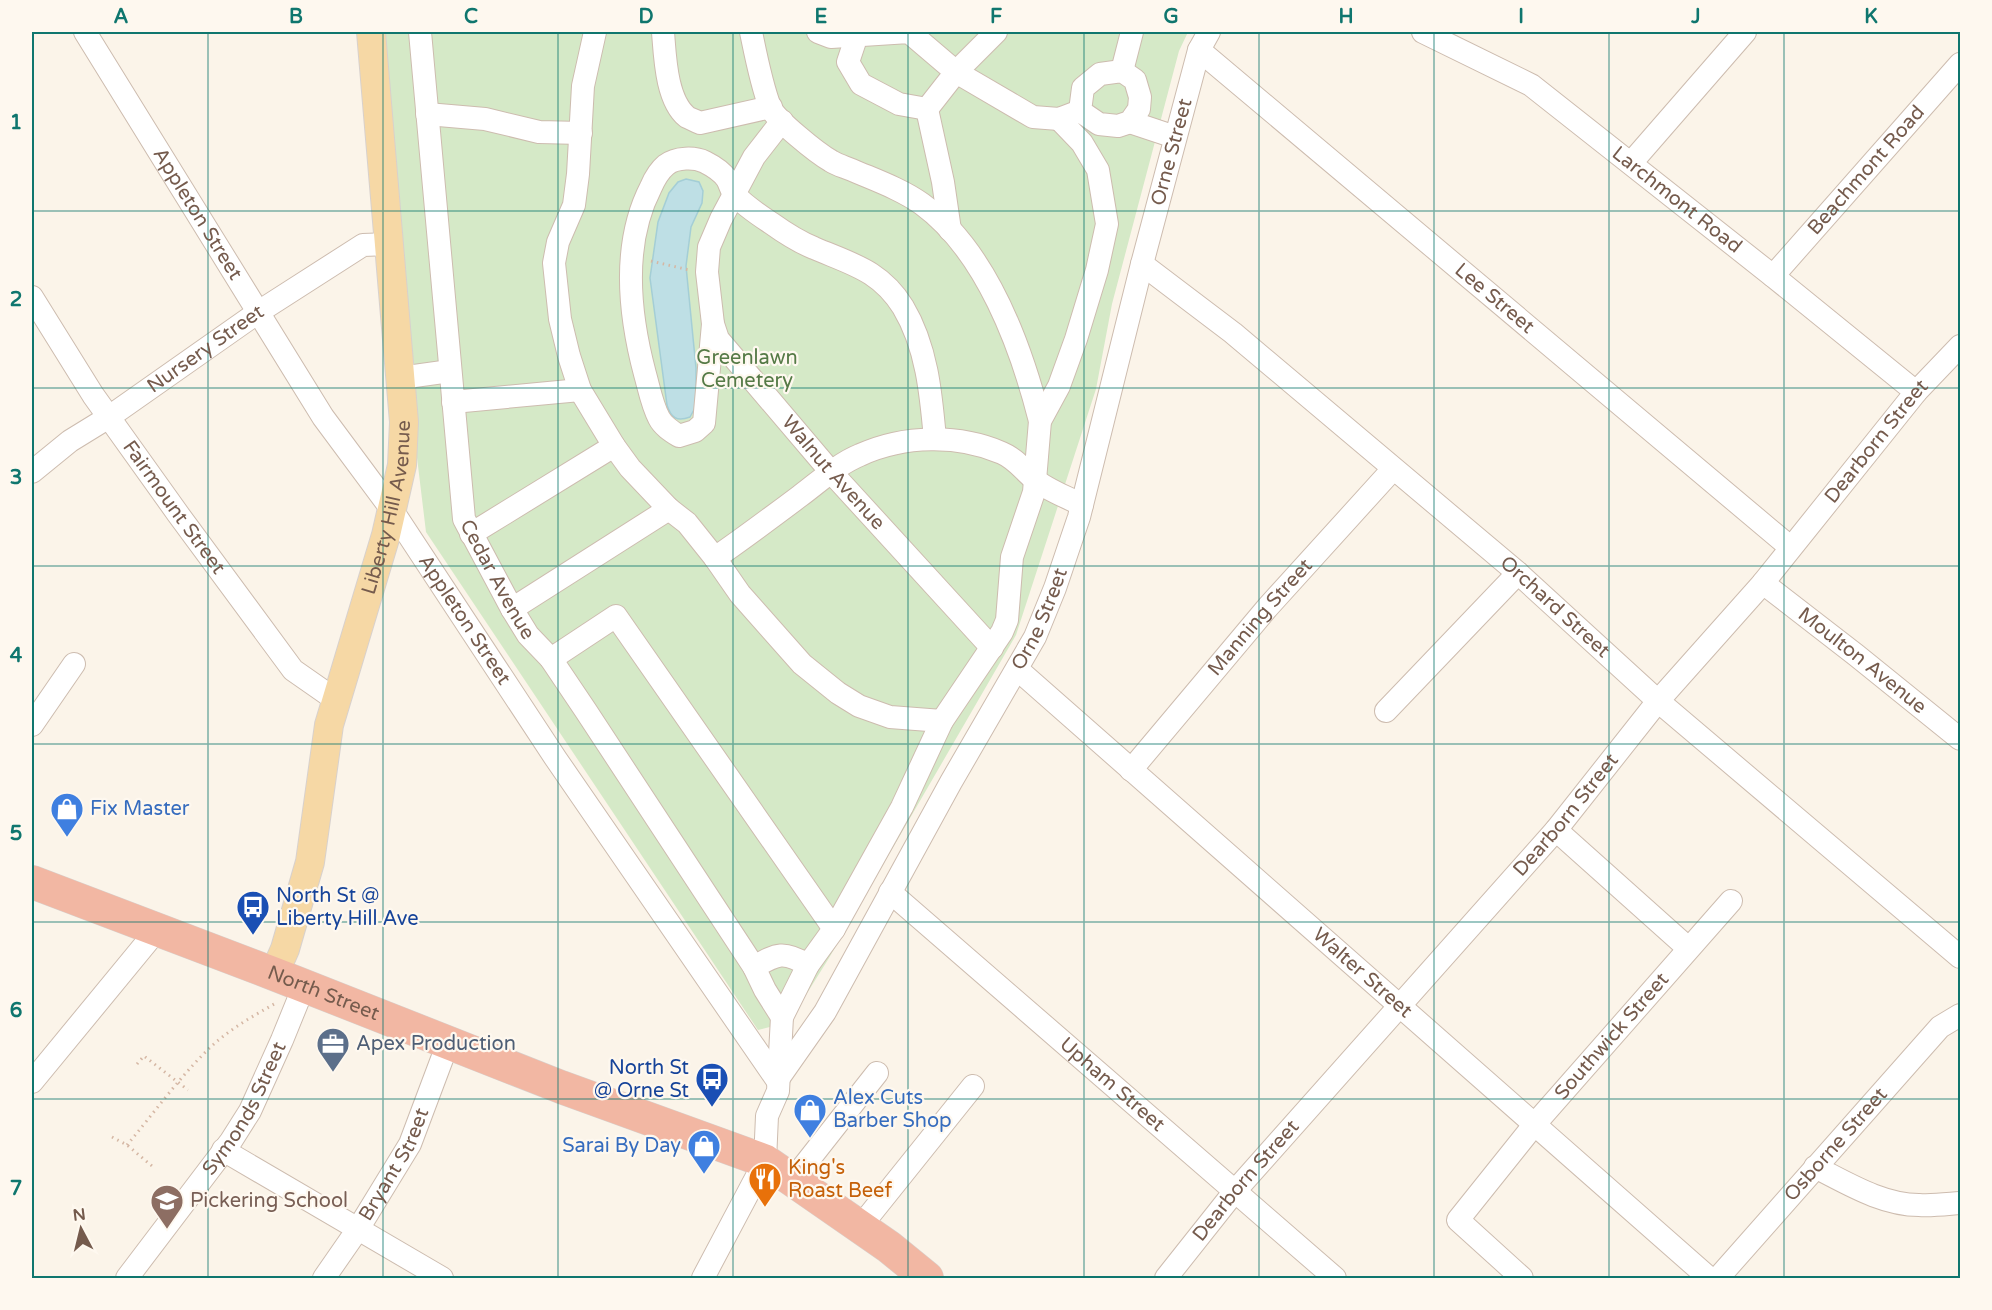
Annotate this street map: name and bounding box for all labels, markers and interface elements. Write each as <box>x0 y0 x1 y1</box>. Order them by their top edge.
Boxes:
text: A <box>114 5 129 29</box>
text: B <box>289 5 303 29</box>
text: C <box>464 5 478 29</box>
text: D <box>638 5 654 29</box>
text: E <box>815 5 828 29</box>
text: F <box>990 5 1002 29</box>
text: G <box>1163 5 1179 29</box>
text: H <box>1338 5 1354 29</box>
text: I <box>1518 5 1524 29</box>
text: J <box>1690 5 1701 29</box>
text: K <box>1864 5 1878 29</box>
street label: Orne Street <box>1146 96 1198 208</box>
street label: Beachmont Road <box>1803 101 1930 240</box>
text: 1 <box>10 111 22 135</box>
street label: Larchmont Road <box>1607 141 1746 259</box>
street label: Appleton Street <box>148 144 248 285</box>
street label: Lee Street <box>1450 258 1539 339</box>
text: 2 <box>10 288 22 312</box>
street label: Nursery Street <box>143 299 269 398</box>
park label: Greenlawn Cemetery <box>696 346 798 393</box>
street label: Dearborn Street <box>1820 374 1934 508</box>
street label: Walnut Avenue <box>776 411 890 535</box>
street label: Liberty Hill Avenue <box>357 420 416 598</box>
street label: Fairmount Street <box>117 436 231 579</box>
text: 3 <box>10 466 22 490</box>
street label: Cedar Avenue <box>455 515 540 644</box>
street label: Appleton Street <box>413 550 516 690</box>
street label: Orchard Street <box>1495 551 1615 663</box>
street label: Manning Street <box>1203 554 1318 681</box>
street label: Orne Street <box>1006 565 1073 675</box>
street label: Moulton Avenue <box>1793 603 1931 719</box>
text: 4 <box>10 644 23 668</box>
street label: Dearborn Street <box>1508 749 1624 881</box>
shop icon: Fix Master <box>49 791 85 838</box>
place label: Fix Master <box>90 797 190 821</box>
text: 5 <box>10 822 22 846</box>
place label: North St @ Liberty Hill Ave <box>276 884 419 931</box>
bus stop icon: North St @ Liberty Hill Ave <box>235 889 271 936</box>
street label: Walter Street <box>1308 923 1417 1023</box>
street label: North Street <box>264 961 383 1026</box>
street label: Southwick Street <box>1550 968 1674 1105</box>
text: 6 <box>10 999 22 1023</box>
office icon: Apex Production <box>315 1026 351 1073</box>
place label: Apex Production <box>356 1032 516 1056</box>
street label: Upham Street <box>1055 1032 1170 1137</box>
street label: Symonds Street <box>197 1038 292 1180</box>
place label: North St @ Orne St <box>594 1056 689 1103</box>
bus stop icon: North St @ Orne St <box>694 1061 730 1108</box>
street label: Osborne Street <box>1779 1082 1893 1207</box>
place label: Alex Cuts Barber Shop <box>833 1086 952 1133</box>
shop icon: Alex Cuts Barber Shop <box>792 1092 828 1139</box>
street label: Bryant Street <box>354 1104 435 1225</box>
street label: Dearborn Street <box>1188 1115 1305 1246</box>
shop icon: Sarai By Day <box>686 1128 722 1175</box>
place label: Sarai By Day <box>562 1134 681 1158</box>
place label: King's Roast Beef <box>788 1156 892 1203</box>
restaurant icon: King's Roast Beef <box>747 1161 783 1208</box>
text: 7 <box>10 1177 22 1201</box>
school or university icon: Pickering School <box>149 1183 185 1230</box>
place label: Pickering School <box>190 1189 348 1213</box>
north arrow <box>51 1199 111 1259</box>
text: N <box>72 1204 87 1226</box>

